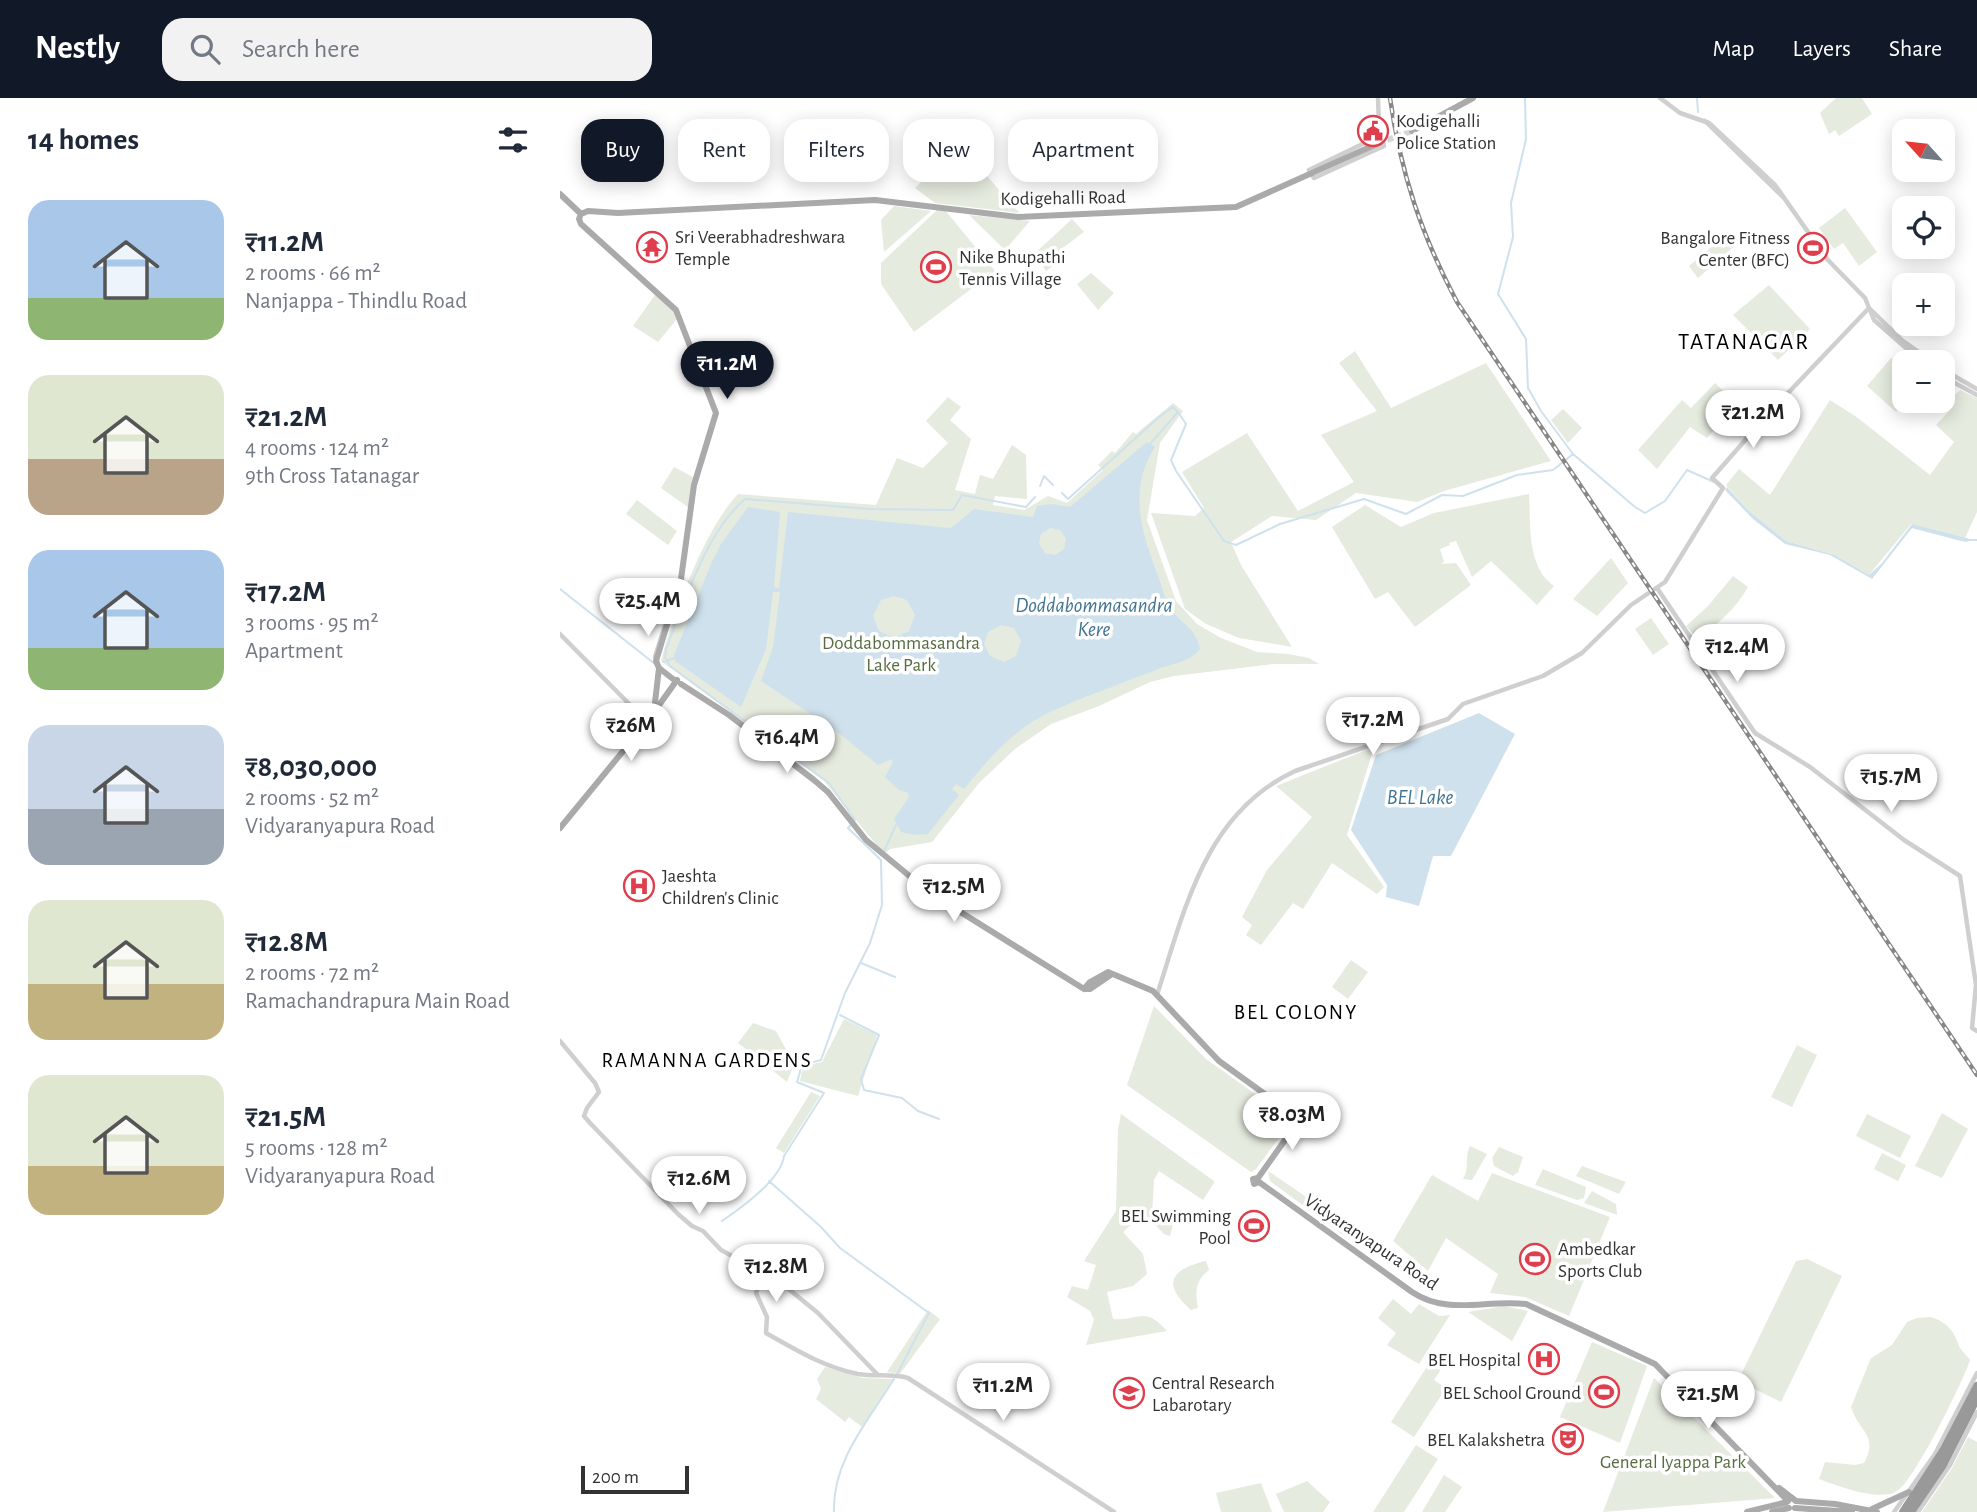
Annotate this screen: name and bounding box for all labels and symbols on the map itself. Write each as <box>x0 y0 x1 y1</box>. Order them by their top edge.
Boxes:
place label: Kodigehalli Police Station <box>1396 112 1496 153</box>
public building icon: Kodigehalli Police Station <box>1356 114 1390 148</box>
north arrow <box>1892 119 1955 182</box>
street label: Kodigehalli Road <box>1000 188 1126 209</box>
place label: Sri Veerabhadreshwara Temple <box>675 228 845 269</box>
place label: Bangalore Fitness Center (BFC) <box>1660 229 1790 270</box>
temple icon: Sri Veerabhadreshwara Temple <box>635 230 669 264</box>
sports icon: Bangalore Fitness Center (BFC) <box>1796 231 1830 265</box>
place label: Nike Bhupathi Tennis Village <box>959 248 1066 289</box>
sports icon: Nike Bhupathi Tennis Village <box>919 250 953 284</box>
district label: TATANAGAR <box>1678 331 1810 354</box>
pin: ₹11.2M <box>670 342 784 401</box>
pin: ₹21.2M <box>1696 390 1810 450</box>
pin: ₹25.4M <box>591 578 705 638</box>
water label: Doddabommasandra Kere <box>1015 595 1173 640</box>
pin: ₹12.4M <box>1680 624 1794 684</box>
park label: Doddabommasandra Lake Park <box>822 634 980 675</box>
pin: ₹17.2M <box>1316 698 1430 757</box>
pin: ₹26M <box>590 704 672 763</box>
pin: ₹16.4M <box>730 716 844 775</box>
pin: ₹15.7M <box>1834 754 1948 814</box>
water label: BEL Lake <box>1387 787 1453 808</box>
pin: ₹12.5M <box>897 864 1011 924</box>
place label: Jaeshta Children's Clinic <box>662 867 779 908</box>
hospital icon: Jaeshta Children's Clinic <box>622 869 656 903</box>
district label: BEL COLONY <box>1234 1002 1358 1023</box>
district label: RAMANNA GARDENS <box>601 1050 813 1071</box>
pin: ₹8.03M <box>1235 1093 1349 1152</box>
pin: ₹12.6M <box>642 1156 756 1216</box>
street label: Vidyaranyapura Road <box>1301 1190 1442 1294</box>
place label: BEL Swimming Pool <box>1121 1207 1232 1248</box>
sports icon: BEL Swimming Pool <box>1237 1209 1271 1243</box>
place label: Ambedkar Sports Club <box>1558 1240 1642 1281</box>
sports icon: Ambedkar Sports Club <box>1518 1242 1552 1276</box>
pin: ₹12.8M <box>719 1244 833 1304</box>
hospital icon: BEL Hospital <box>1527 1342 1561 1376</box>
place label: BEL Hospital <box>1428 1351 1521 1370</box>
pin: ₹11.2M <box>946 1364 1060 1423</box>
pin: ₹21.5M <box>1651 1372 1765 1431</box>
place label: Central Research Labarotary <box>1152 1374 1275 1415</box>
sports icon: BEL School Ground <box>1587 1375 1621 1409</box>
school or university icon: Central Research Labarotary <box>1112 1376 1146 1410</box>
place label: BEL School Ground <box>1443 1384 1581 1403</box>
theatre icon: BEL Kalakshetra <box>1551 1422 1585 1456</box>
place label: BEL Kalakshetra <box>1427 1431 1545 1450</box>
park label: General Iyappa Park <box>1600 1453 1746 1472</box>
scale bar <box>581 1463 690 1495</box>

